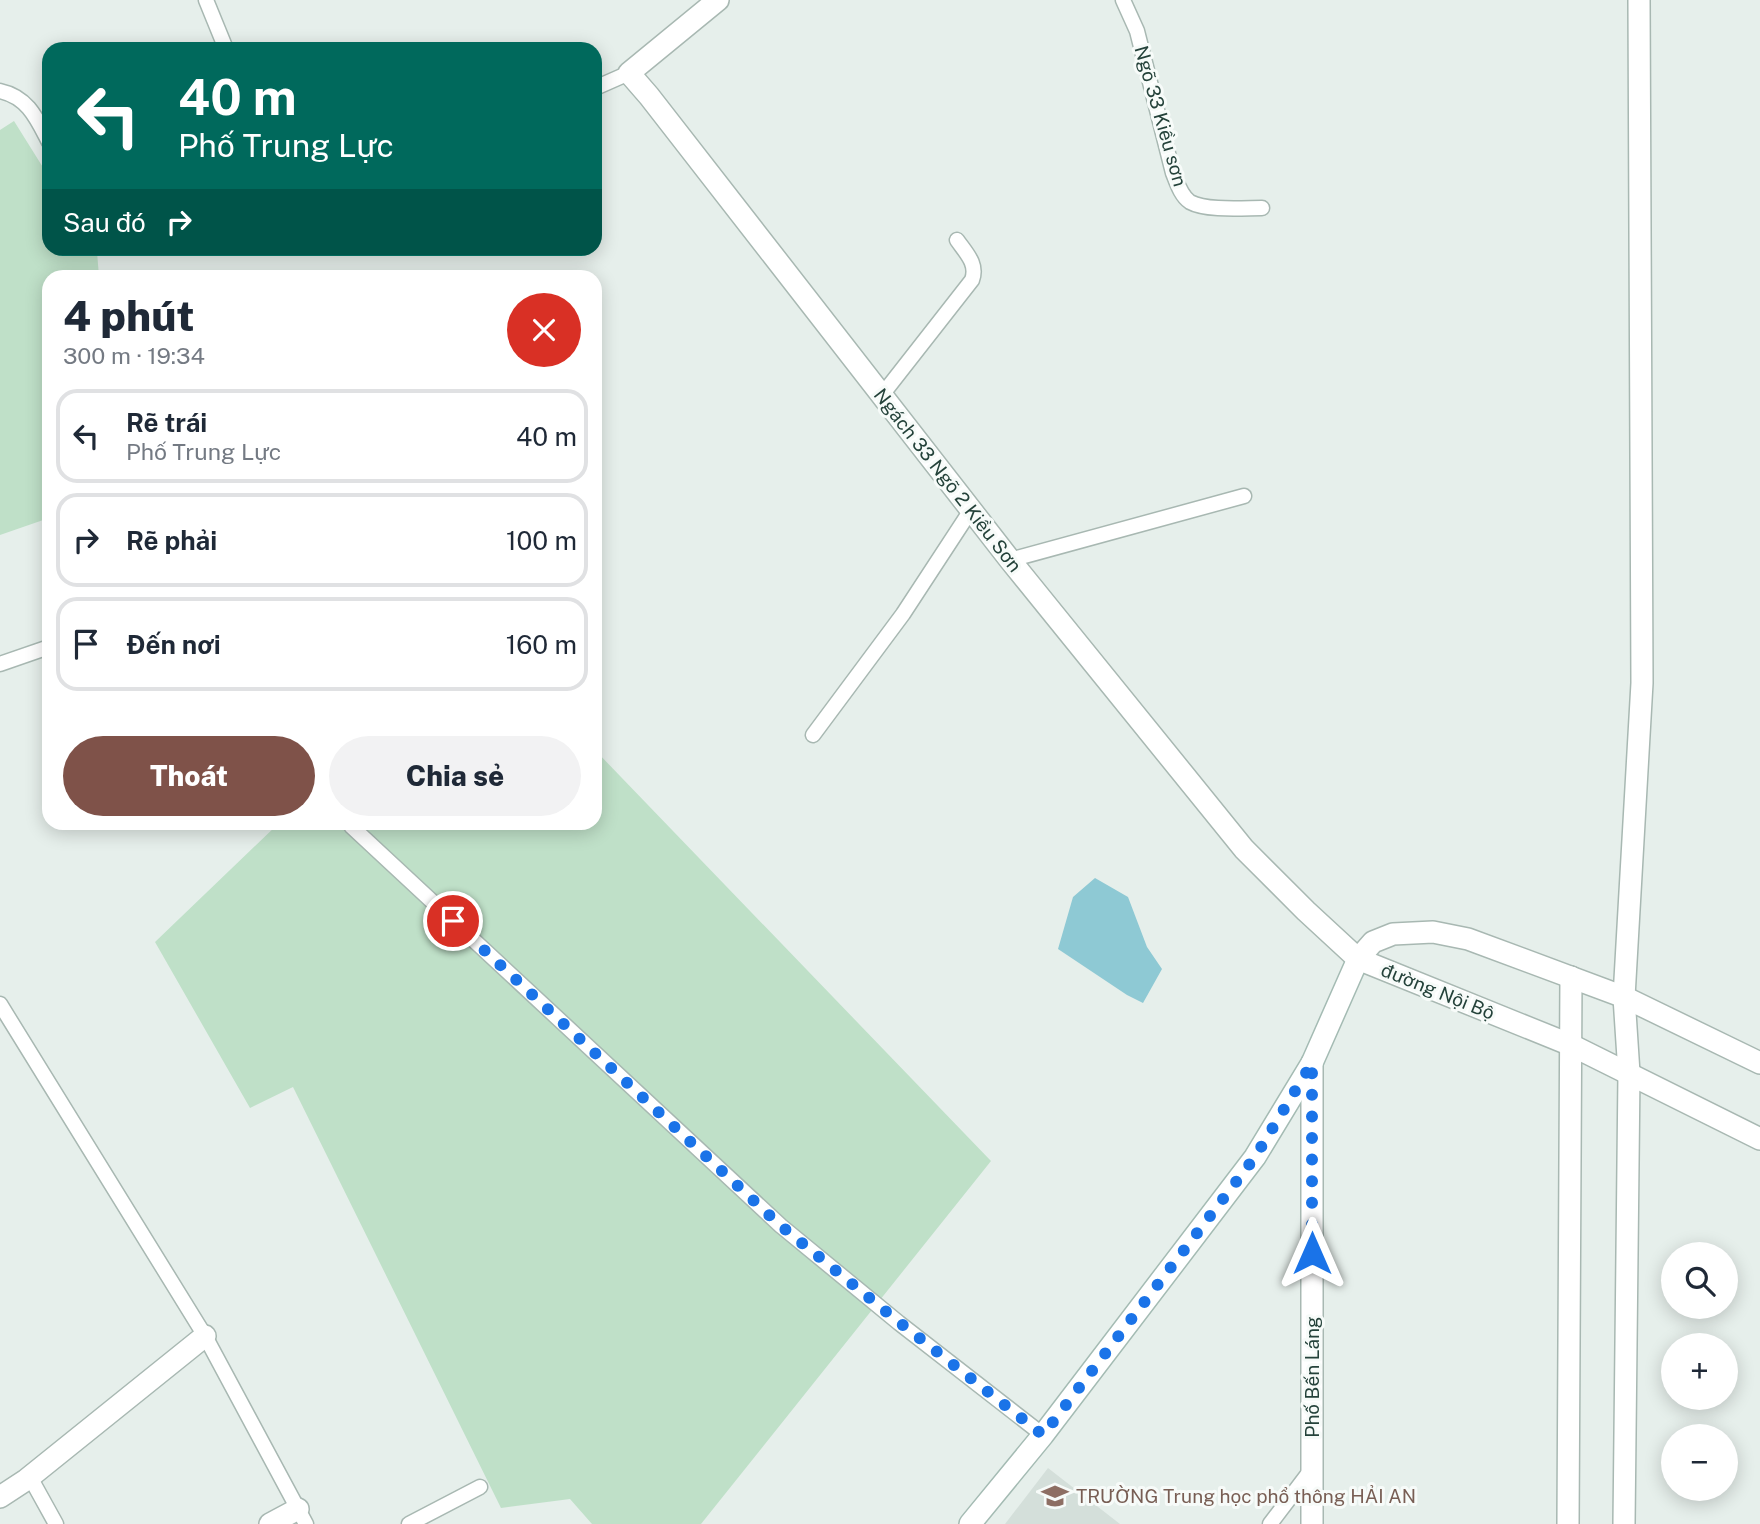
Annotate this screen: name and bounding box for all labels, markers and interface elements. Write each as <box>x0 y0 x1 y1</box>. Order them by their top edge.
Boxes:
street label: Ngõ 33 Kiều sơn <box>1130 43 1192 189</box>
text: 40 m <box>178 68 297 126</box>
icon: left <box>63 70 154 161</box>
text: Phố Trung Lực <box>178 127 394 164</box>
icon: right <box>160 203 198 241</box>
text: Sau đó <box>63 207 146 238</box>
text: 4 phút <box>63 291 194 340</box>
button: close <box>507 293 581 367</box>
text: 300 m · 19:34 <box>63 342 205 369</box>
street label: Ngách 33 Ngõ 2 Kiều Sơn <box>870 384 1026 576</box>
text: Rẽ trái <box>126 407 207 438</box>
icon: left <box>67 417 105 455</box>
text: 40 m <box>516 421 577 452</box>
text: Phố Trung Lực <box>126 438 281 465</box>
icon: right <box>67 521 105 559</box>
text: Rẽ phải <box>126 525 217 556</box>
text: 100 m <box>506 525 577 556</box>
icon: arrive <box>67 625 105 663</box>
text: Đến nơi <box>126 629 221 660</box>
text: 160 m <box>506 629 577 660</box>
button: Thoát <box>63 736 315 816</box>
button: Chia sẻ <box>329 736 581 816</box>
pin <box>423 891 483 951</box>
icon: arrive <box>434 902 472 940</box>
street label: đường Nội Bộ <box>1378 958 1498 1024</box>
position arrow <box>1275 1216 1349 1290</box>
map controls <box>1661 1242 1738 1501</box>
button: search <box>1661 1242 1738 1319</box>
street label: Phố Bến Láng <box>1301 1316 1323 1438</box>
button: + <box>1661 1333 1738 1410</box>
button: − <box>1661 1424 1738 1501</box>
school or university icon: TRƯỜNG Trung học phổ thông HẢI AN <box>1040 1481 1070 1511</box>
place label: TRƯỜNG Trung học phổ thông HẢI AN <box>1076 1484 1416 1507</box>

